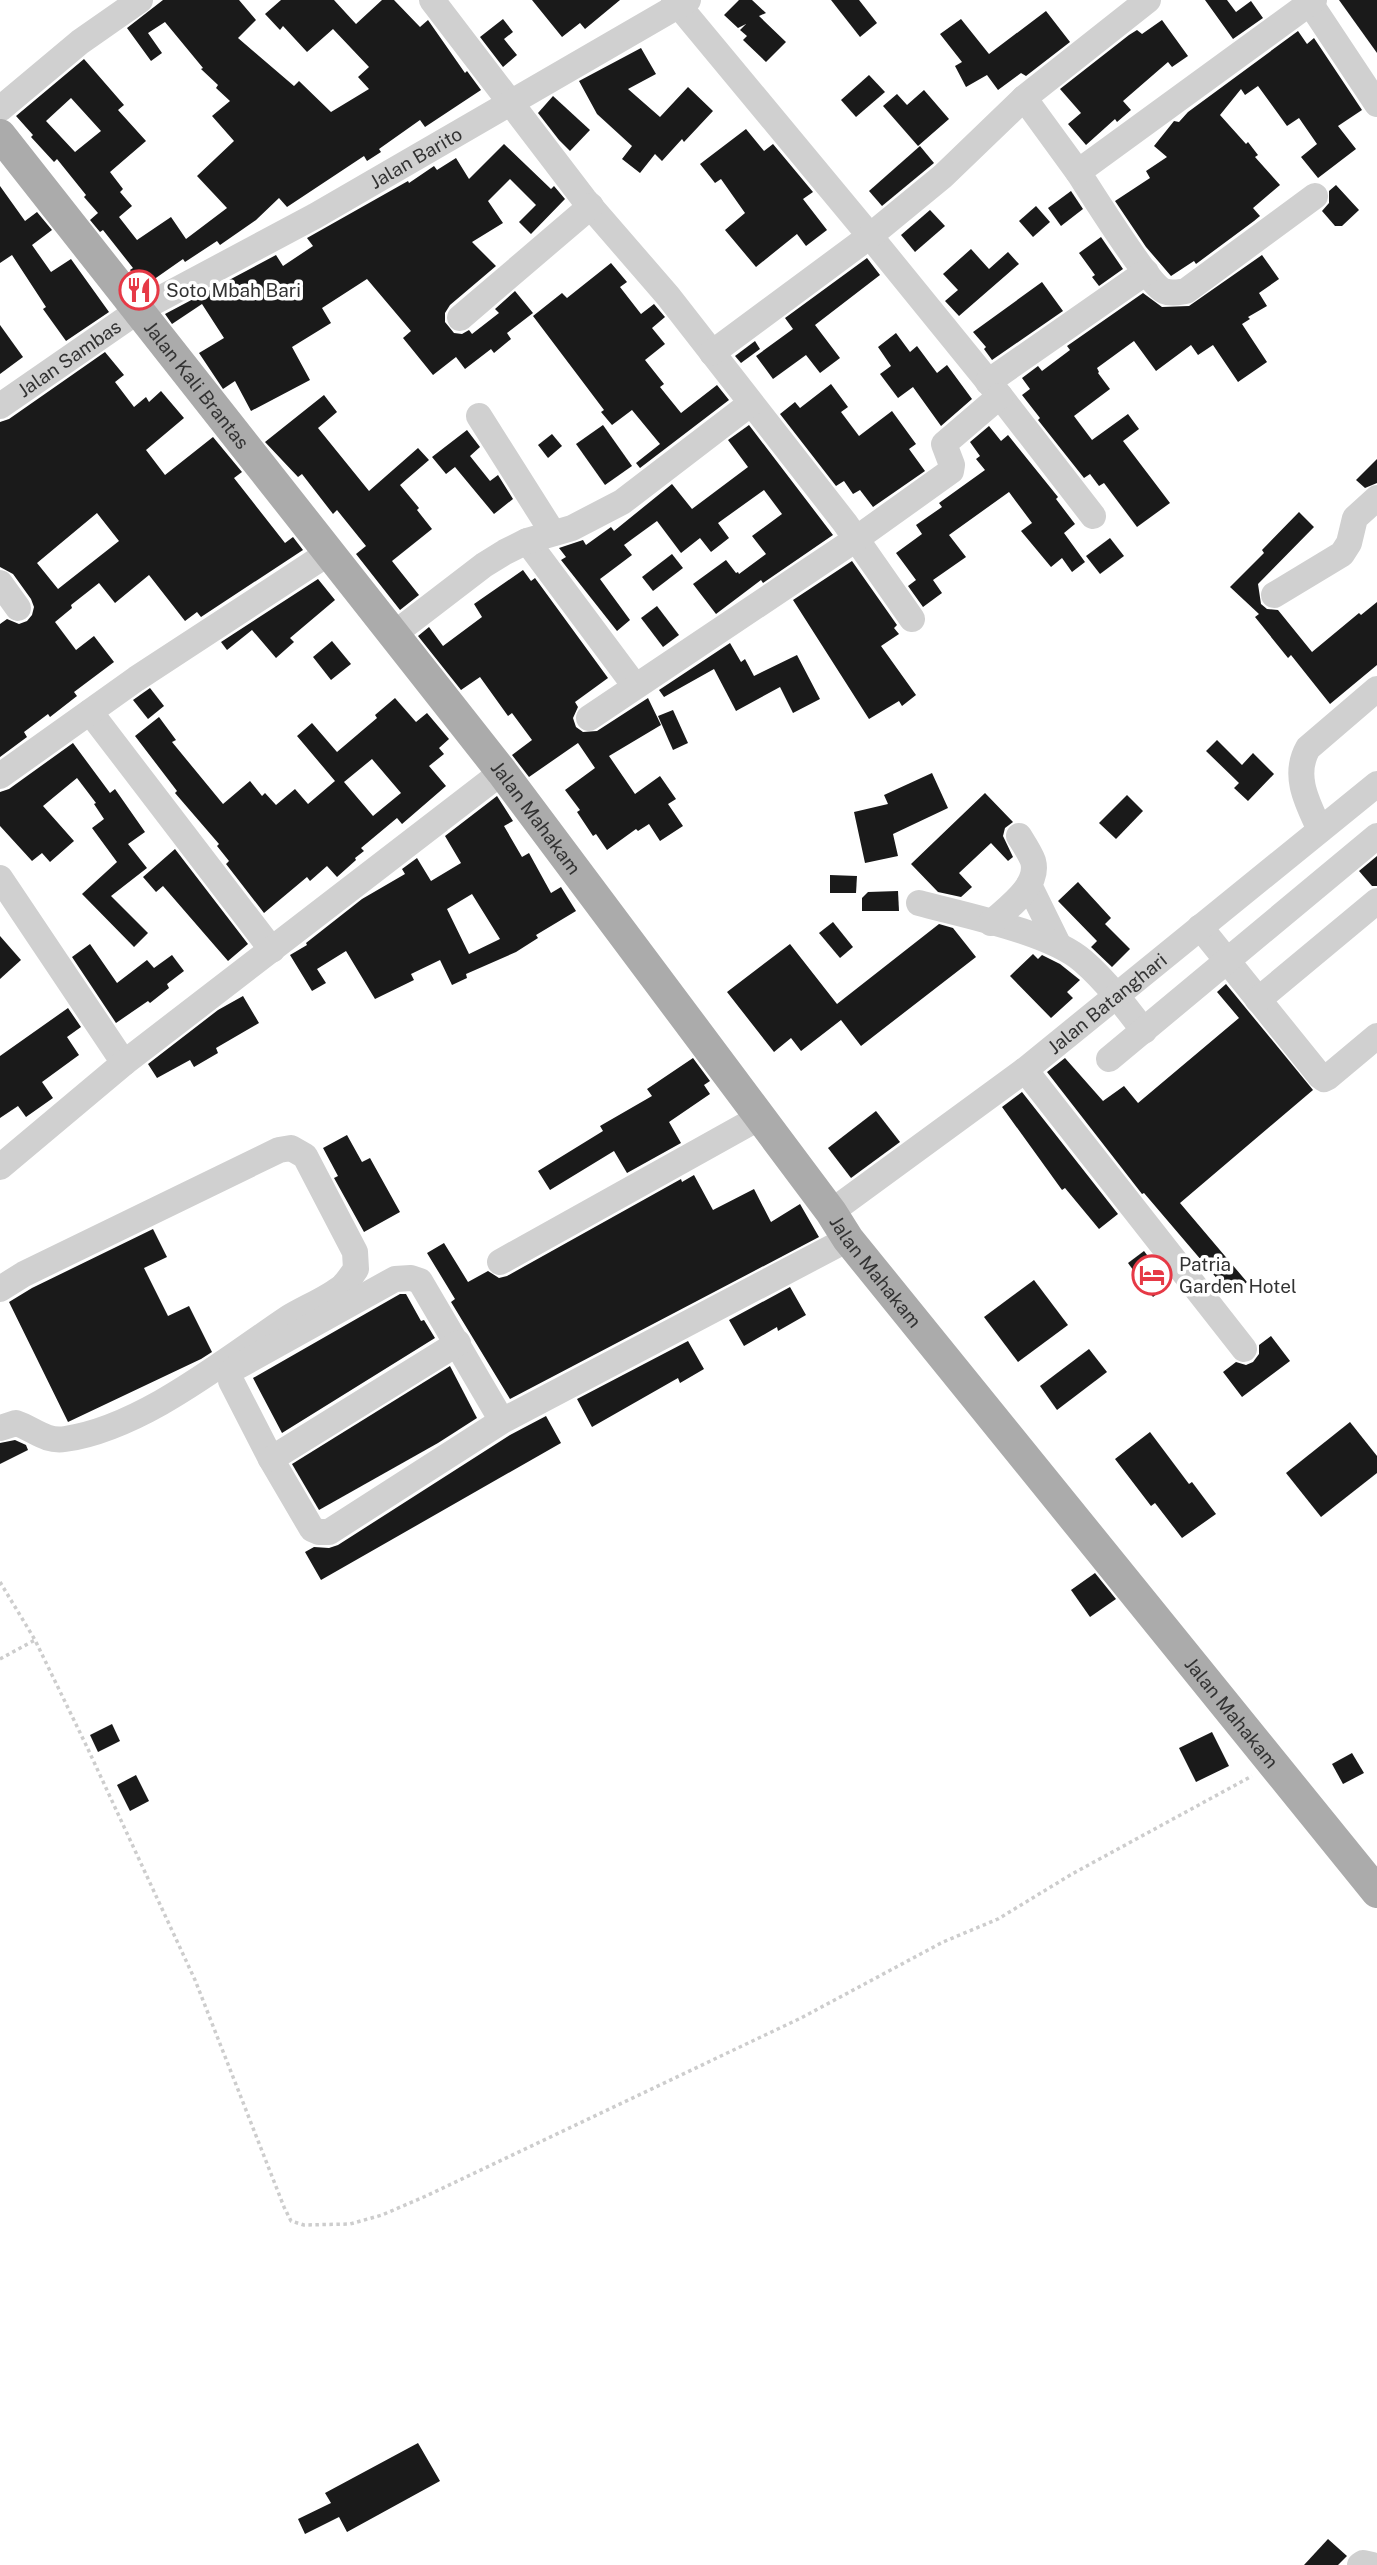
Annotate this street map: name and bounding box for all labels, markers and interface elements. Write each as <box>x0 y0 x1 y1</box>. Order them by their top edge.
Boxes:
street label: Jalan Barito <box>366 122 466 193</box>
restaurant icon: Soto Mbah Bari <box>118 269 160 311</box>
place label: Soto Mbah Bari <box>166 279 301 301</box>
street label: Jalan Sambas <box>13 315 125 402</box>
street label: Jalan Kali Brantas <box>140 317 254 453</box>
street label: Jalan Mahakam <box>487 757 586 879</box>
street label: Jalan Batanghari <box>1043 949 1171 1058</box>
street label: Jalan Mahakam <box>825 1212 926 1332</box>
place label: Patria Garden Hotel <box>1179 1253 1297 1297</box>
hotel icon: Patria Garden Hotel <box>1131 1254 1173 1296</box>
street label: Jalan Mahakam <box>1180 1653 1283 1772</box>

